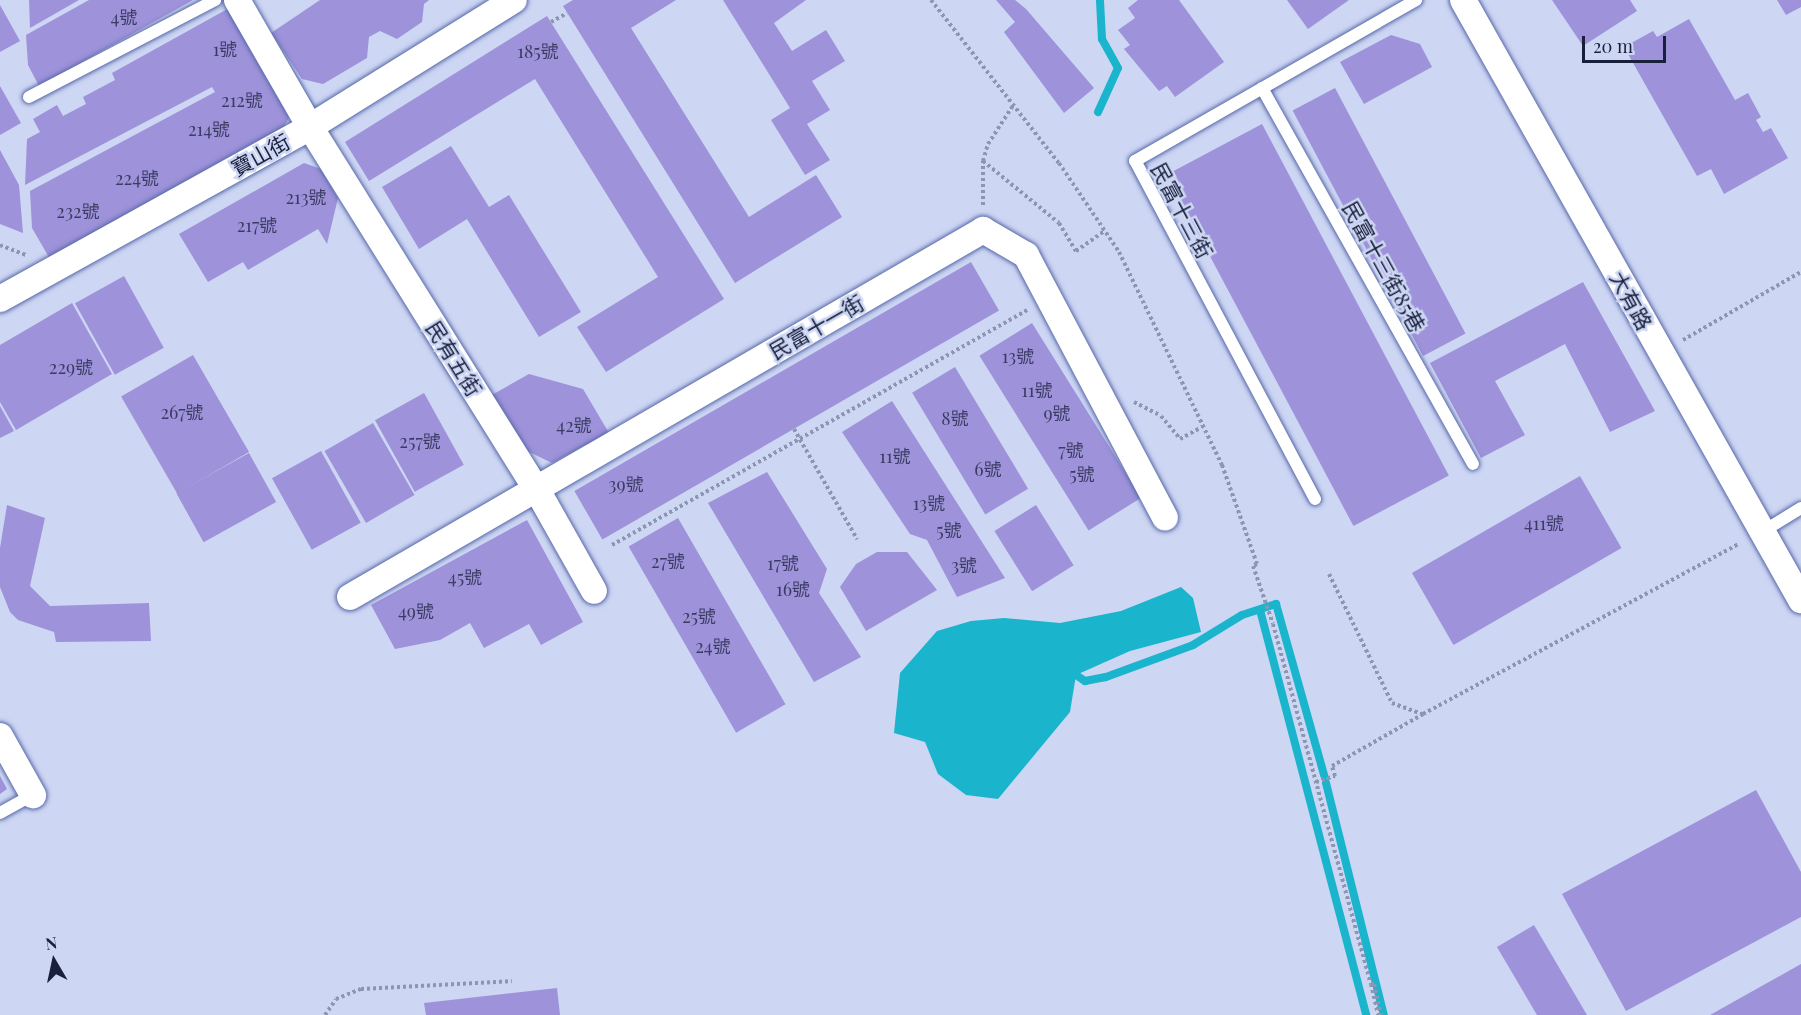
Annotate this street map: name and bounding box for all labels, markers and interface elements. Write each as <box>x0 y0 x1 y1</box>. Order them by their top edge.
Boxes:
house number: 4號 <box>111 6 137 28</box>
scale bar <box>1585 24 1669 62</box>
text: 20 m <box>1593 34 1633 58</box>
house number: 1號 <box>213 38 237 60</box>
house number: 185號 <box>517 40 559 62</box>
house number: 212號 <box>221 89 263 111</box>
house number: 214號 <box>188 118 230 140</box>
street label: 寶山街 <box>226 128 294 180</box>
street label: 民富十三街 <box>1147 158 1219 262</box>
house number: 224號 <box>115 167 159 189</box>
house number: 213號 <box>285 186 327 208</box>
street label: 民富十三街85巷 <box>1339 196 1431 336</box>
house number: 232號 <box>56 200 100 222</box>
house number: 217號 <box>237 214 277 236</box>
street label: 大有路 <box>1606 266 1658 334</box>
street label: 民富十一街 <box>764 289 868 363</box>
street label: 民有五街 <box>422 316 488 400</box>
house number: 13號 <box>1002 345 1034 367</box>
house number: 229號 <box>49 356 93 378</box>
house number: 11號 <box>1021 379 1053 401</box>
house number: 267號 <box>160 401 204 423</box>
house number: 9號 <box>1043 402 1071 424</box>
house number: 8號 <box>941 407 969 429</box>
house number: 42號 <box>556 414 592 436</box>
house number: 257號 <box>399 430 441 452</box>
house number: 7號 <box>1058 439 1084 461</box>
house number: 11號 <box>879 445 911 467</box>
house number: 6號 <box>974 458 1002 480</box>
house number: 5號 <box>1069 463 1095 485</box>
house number: 39號 <box>608 473 644 495</box>
house number: 13號 <box>913 492 945 514</box>
house number: 411號 <box>1524 512 1564 534</box>
house number: 5號 <box>936 519 962 541</box>
house number: 27號 <box>651 550 685 572</box>
house number: 17號 <box>767 552 799 574</box>
house number: 3號 <box>951 554 977 576</box>
house number: 45號 <box>448 566 482 588</box>
house number: 16號 <box>776 578 810 600</box>
house number: 49號 <box>398 600 434 622</box>
house number: 25號 <box>682 605 716 627</box>
house number: 24號 <box>695 635 731 657</box>
north arrow <box>24 931 84 991</box>
text: N <box>44 931 58 954</box>

